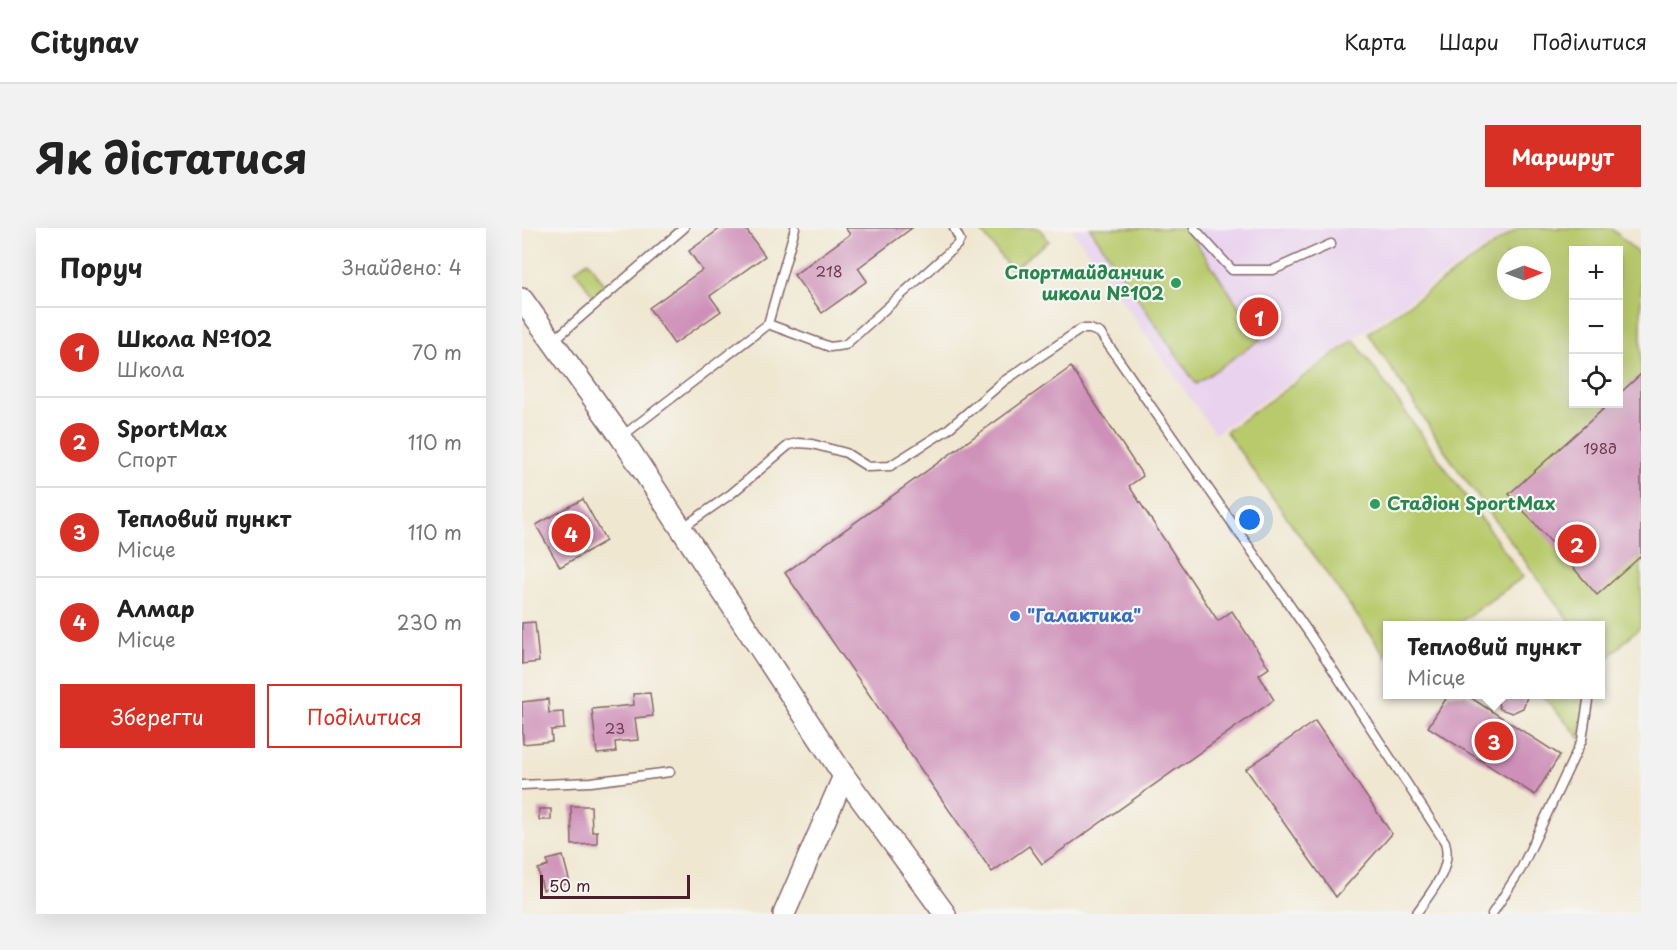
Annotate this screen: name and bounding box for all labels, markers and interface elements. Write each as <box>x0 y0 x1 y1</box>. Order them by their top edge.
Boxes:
text: Citynav <box>30 20 139 63</box>
text: Карта <box>1344 25 1406 57</box>
text: Шари <box>1439 25 1499 57</box>
text: Поділитися <box>1532 25 1647 57</box>
text: Як дістатися <box>36 125 308 188</box>
button: Маршрут <box>1485 125 1641 187</box>
north arrow <box>1497 246 1551 300</box>
map controls <box>1569 246 1623 408</box>
button: + <box>1569 246 1623 300</box>
text: Поруч <box>60 248 143 287</box>
text: Знайдено: 4 <box>342 252 462 282</box>
place label: Спортмайданчик школи №102 <box>1005 258 1165 306</box>
house number: 218 <box>815 259 843 282</box>
marker: Спортмайданчик школи №102 <box>1169 276 1183 290</box>
pin: 1 <box>1240 294 1278 340</box>
button: − <box>1569 300 1623 354</box>
text: Школа №102 <box>117 321 272 354</box>
text: 1 <box>75 337 84 367</box>
text: 70 m <box>412 337 462 367</box>
text: Школа <box>117 354 184 384</box>
button: locate <box>1569 354 1623 408</box>
text: SportMax <box>117 411 227 444</box>
text: 2 <box>72 427 87 457</box>
text: 110 m <box>408 427 462 457</box>
house number: 198д <box>1583 436 1617 459</box>
text: Спорт <box>117 444 177 474</box>
place label: Стадіон SportMax <box>1387 489 1555 516</box>
marker: Стадіон SportMax <box>1368 497 1382 511</box>
text: Тепловий пункт <box>117 501 291 534</box>
your location <box>1235 505 1264 534</box>
pin: 4 <box>551 510 590 556</box>
text: 3 <box>73 517 86 547</box>
text: 110 m <box>408 517 462 547</box>
pin: 2 <box>1558 522 1596 566</box>
text: Місце <box>117 534 176 564</box>
text: Алмар <box>117 591 195 624</box>
place label: "Галактика" <box>1027 601 1141 628</box>
text: 4 <box>73 607 86 637</box>
text: 230 m <box>397 607 462 637</box>
marker: "Галактика" <box>1008 609 1022 623</box>
popup <box>1383 621 1605 699</box>
text: Місце <box>117 624 176 654</box>
text: Тепловий пункт <box>1407 629 1581 662</box>
text: Місце <box>1407 662 1465 692</box>
button: Зберегти <box>60 684 255 748</box>
button: Поділитися <box>267 684 462 748</box>
house number: 23 <box>605 716 625 739</box>
pin: 3 <box>1474 718 1514 764</box>
scale bar <box>540 872 690 900</box>
text: 50 m <box>549 873 590 897</box>

